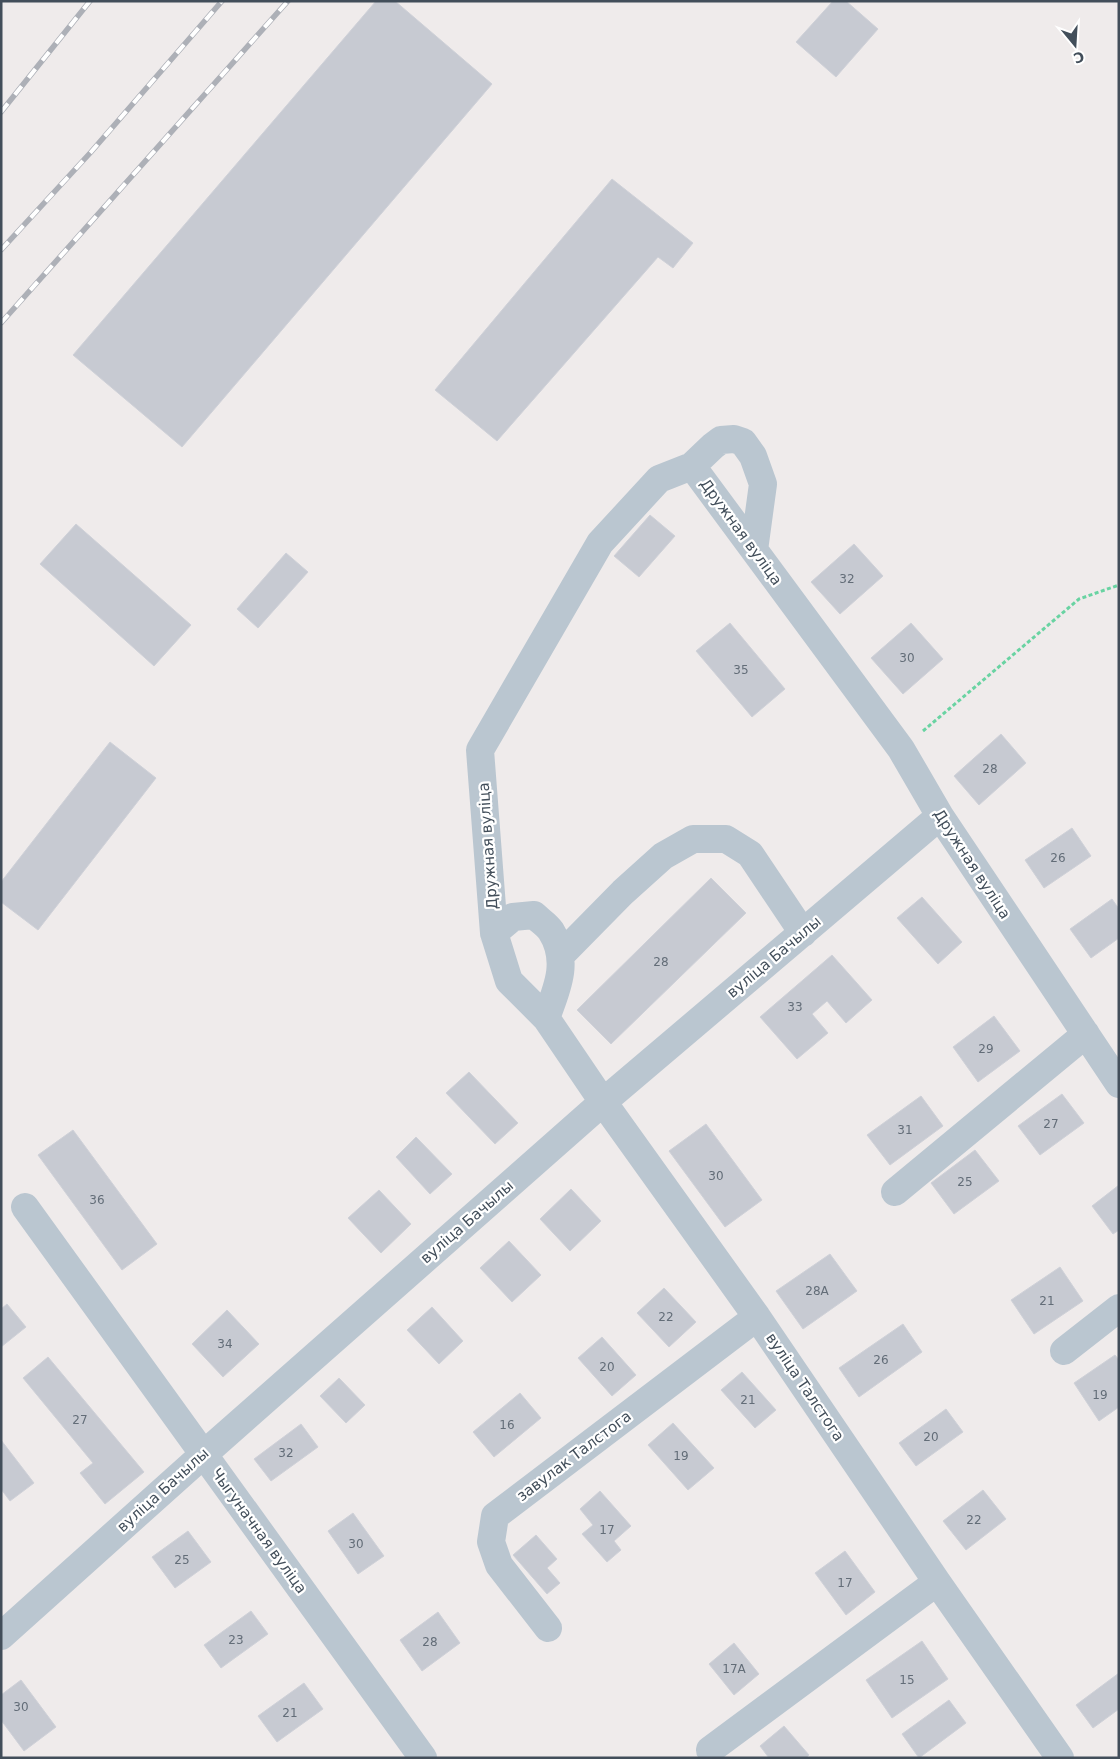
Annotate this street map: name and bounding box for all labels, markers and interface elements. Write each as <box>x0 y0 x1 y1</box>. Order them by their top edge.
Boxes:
north arrow <box>1050 20 1100 70</box>
text: С <box>1072 48 1086 67</box>
street label: Дружная вуліца <box>696 475 786 589</box>
house number: 32 <box>839 572 855 586</box>
house number: 30 <box>899 651 915 665</box>
house number: 35 <box>733 663 749 677</box>
house number: 28 <box>982 762 998 776</box>
street label: Дружная вуліца <box>475 782 501 910</box>
street label: Дружная вуліца <box>930 806 1014 922</box>
house number: 26 <box>1050 851 1066 865</box>
street label: вуліца Бачылы <box>723 912 825 1002</box>
house number: 28 <box>653 955 669 969</box>
house number: 33 <box>787 1000 803 1014</box>
house number: 29 <box>978 1042 994 1056</box>
house number: 27 <box>1043 1117 1059 1131</box>
house number: 31 <box>897 1123 913 1137</box>
house number: 30 <box>708 1169 724 1183</box>
house number: 25 <box>957 1175 973 1189</box>
street label: вуліца Бачылы <box>417 1177 517 1267</box>
house number: 36 <box>89 1193 105 1207</box>
house number: 28А <box>805 1284 830 1298</box>
house number: 21 <box>1039 1294 1055 1308</box>
house number: 22 <box>658 1310 674 1324</box>
street label: вуліца Талстога <box>762 1329 848 1445</box>
house number: 34 <box>217 1337 233 1351</box>
house number: 26 <box>873 1353 889 1367</box>
house number: 20 <box>599 1360 615 1374</box>
house number: 19 <box>1092 1388 1108 1402</box>
house number: 21 <box>740 1393 756 1407</box>
street label: завулак Талстога <box>513 1407 635 1505</box>
house number: 27 <box>72 1413 88 1427</box>
house number: 16 <box>499 1418 515 1432</box>
house number: 20 <box>923 1430 939 1444</box>
street label: вуліца Бачылы <box>113 1444 213 1536</box>
house number: 32 <box>278 1446 294 1460</box>
house number: 19 <box>673 1449 689 1463</box>
street label: Чыгуначная вуліца <box>208 1465 310 1597</box>
house number: 22 <box>966 1513 982 1527</box>
house number: 17 <box>599 1523 615 1537</box>
house number: 30 <box>348 1537 364 1551</box>
house number: 25 <box>174 1553 190 1567</box>
house number: 17 <box>837 1576 853 1590</box>
house number: 23 <box>228 1633 244 1647</box>
house number: 28 <box>422 1635 438 1649</box>
house number: 17А <box>722 1662 747 1676</box>
house number: 15 <box>899 1673 915 1687</box>
house number: 30 <box>13 1700 29 1714</box>
house number: 21 <box>282 1706 298 1720</box>

